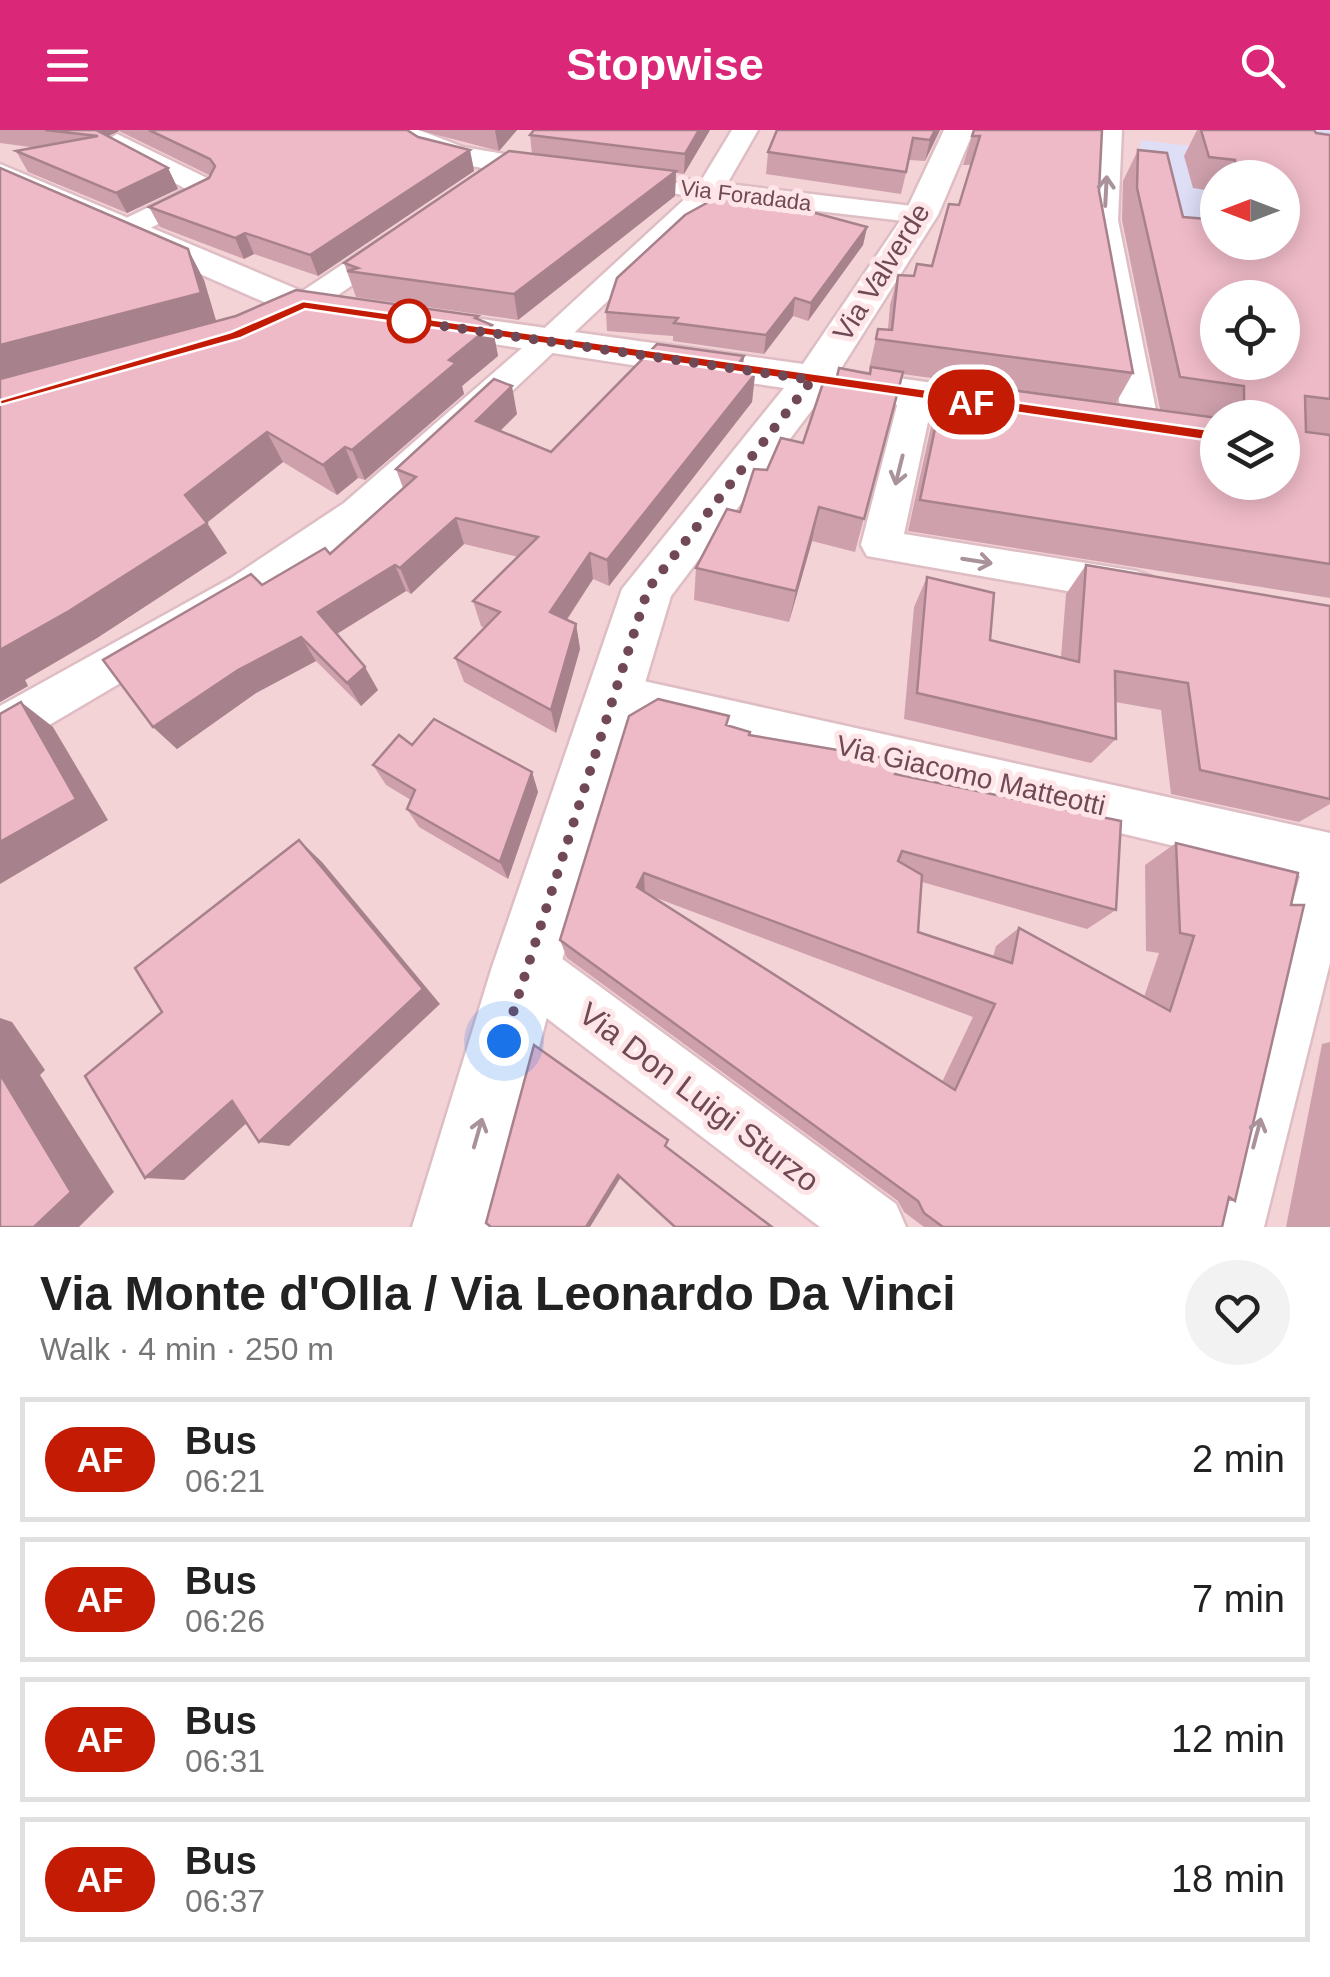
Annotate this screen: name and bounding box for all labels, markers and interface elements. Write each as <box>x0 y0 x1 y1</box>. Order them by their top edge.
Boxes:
icon: menu <box>40 38 95 93</box>
icon: search <box>1235 38 1290 93</box>
text: Stopwise <box>566 39 764 90</box>
north arrow <box>1200 160 1300 260</box>
map controls <box>1200 160 1300 500</box>
street label: Via Foradada <box>679 175 814 216</box>
one-way arrow <box>1097 176 1116 208</box>
street label: Via Valverde <box>827 198 936 347</box>
button: locate <box>1200 280 1300 380</box>
unlabelled marker <box>388 300 430 342</box>
line badge: AF <box>926 370 1016 434</box>
text: AF <box>948 383 994 422</box>
button: layers <box>1200 400 1300 500</box>
one-way arrow <box>889 453 907 485</box>
one-way arrow <box>960 552 993 571</box>
street label: Via Giacomo Matteotti <box>833 729 1108 822</box>
street label: Via Don Luigi Sturzo <box>572 995 826 1199</box>
your location <box>479 1016 529 1066</box>
one-way arrow <box>470 1118 489 1149</box>
one-way arrow <box>1248 1118 1267 1149</box>
button: heart <box>1185 1260 1290 1365</box>
text: Via Monte d'Olla / Via Leonardo Da Vinci <box>40 1267 956 1320</box>
text: Walk · 4 min · 250 m <box>40 1331 334 1367</box>
text: Bus <box>185 1420 257 1462</box>
text: 2 min <box>1192 1438 1285 1480</box>
text: AF <box>77 1440 123 1479</box>
text: 06:21 <box>185 1463 265 1499</box>
text: Bus <box>185 1560 257 1602</box>
text: 7 min <box>1192 1578 1285 1620</box>
text: AF <box>77 1580 123 1619</box>
text: 06:26 <box>185 1603 265 1639</box>
text: Bus <box>185 1700 257 1742</box>
text: 12 min <box>1171 1718 1285 1760</box>
text: AF <box>77 1720 123 1759</box>
text: 06:31 <box>185 1743 265 1779</box>
text: Bus <box>185 1840 257 1882</box>
text: 18 min <box>1171 1858 1285 1900</box>
text: AF <box>77 1860 123 1899</box>
text: 06:37 <box>185 1883 265 1919</box>

